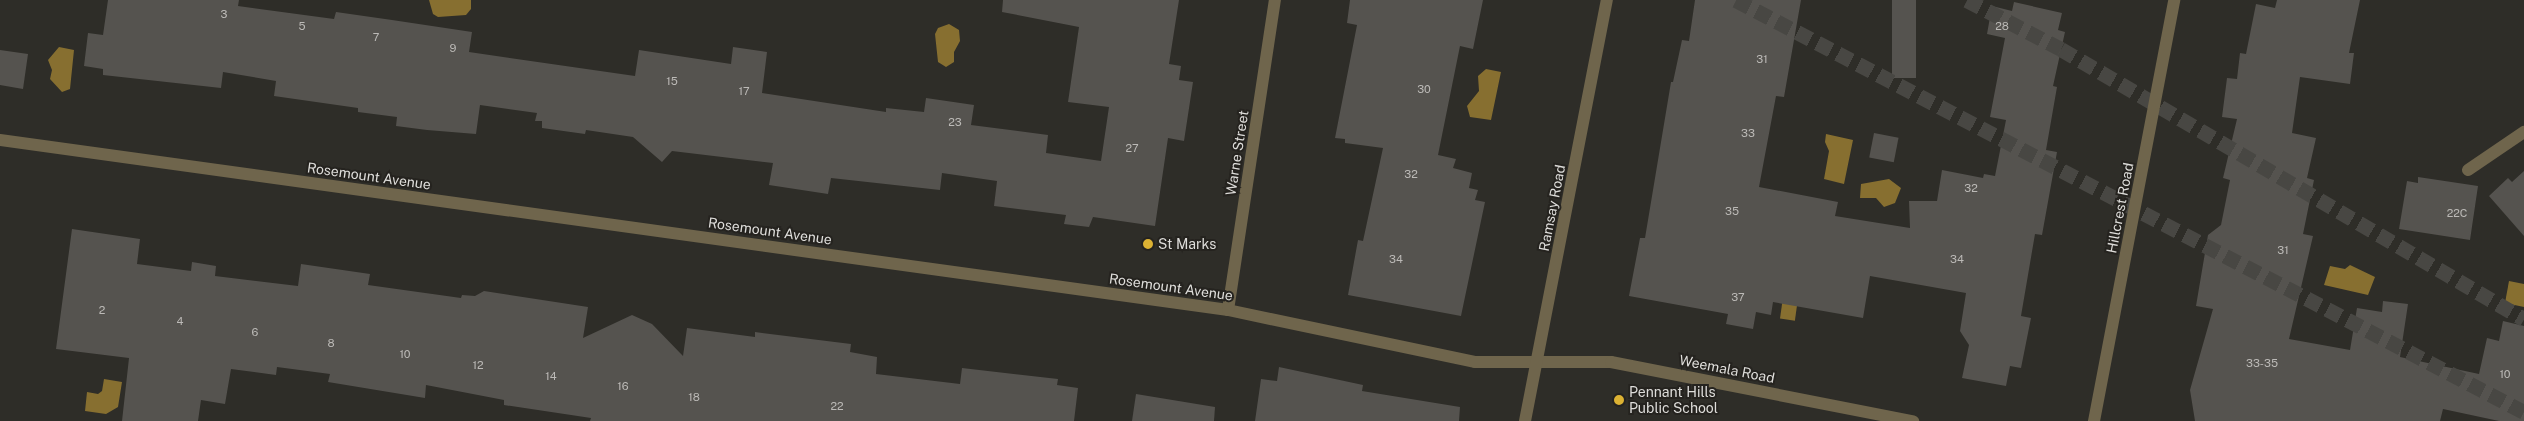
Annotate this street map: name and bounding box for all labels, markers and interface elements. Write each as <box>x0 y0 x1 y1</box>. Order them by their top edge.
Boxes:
house number: 3 <box>221 7 227 21</box>
house number: 5 <box>298 19 306 33</box>
house number: 28 <box>1995 19 2009 33</box>
house number: 7 <box>373 30 379 44</box>
house number: 9 <box>450 41 456 55</box>
house number: 31 <box>1756 52 1768 66</box>
house number: 15 <box>666 74 678 88</box>
house number: 30 <box>1417 82 1431 96</box>
house number: 17 <box>738 84 750 98</box>
street label: Warne Street <box>1222 109 1252 197</box>
house number: 23 <box>948 115 962 129</box>
house number: 33 <box>1741 126 1755 140</box>
house number: 27 <box>1125 141 1139 155</box>
street label: Rosemount Avenue <box>306 159 432 193</box>
street label: Hillcrest Road <box>2103 161 2137 255</box>
street label: Ramsay Road <box>1535 163 1569 253</box>
house number: 32 <box>1404 167 1418 181</box>
house number: 32 <box>1964 181 1978 195</box>
house number: 35 <box>1725 204 1739 218</box>
house number: 22C <box>2447 206 2467 220</box>
street label: Rosemount Avenue <box>707 214 833 248</box>
place label: St Marks <box>1158 236 1216 252</box>
marker: St Marks <box>1142 238 1154 250</box>
house number: 31 <box>2277 243 2289 257</box>
house number: 34 <box>1389 252 1403 266</box>
house number: 34 <box>1950 252 1964 266</box>
street label: Rosemount Avenue <box>1108 270 1234 304</box>
house number: 37 <box>1731 290 1745 304</box>
house number: 2 <box>99 303 105 317</box>
house number: 4 <box>177 314 183 328</box>
house number: 6 <box>252 325 258 339</box>
house number: 8 <box>327 336 335 350</box>
house number: 10 <box>399 347 411 361</box>
street label: Weemala Road <box>1678 352 1776 386</box>
house number: 33-35 <box>2246 356 2278 370</box>
house number: 12 <box>472 358 484 372</box>
house number: 10 <box>2499 367 2511 381</box>
house number: 14 <box>545 369 557 383</box>
house number: 16 <box>617 379 629 393</box>
place label: Pennant Hills Public School <box>1629 384 1718 417</box>
house number: 18 <box>688 390 700 404</box>
marker: Pennant Hills Public School <box>1613 394 1625 406</box>
house number: 22 <box>830 399 844 413</box>

